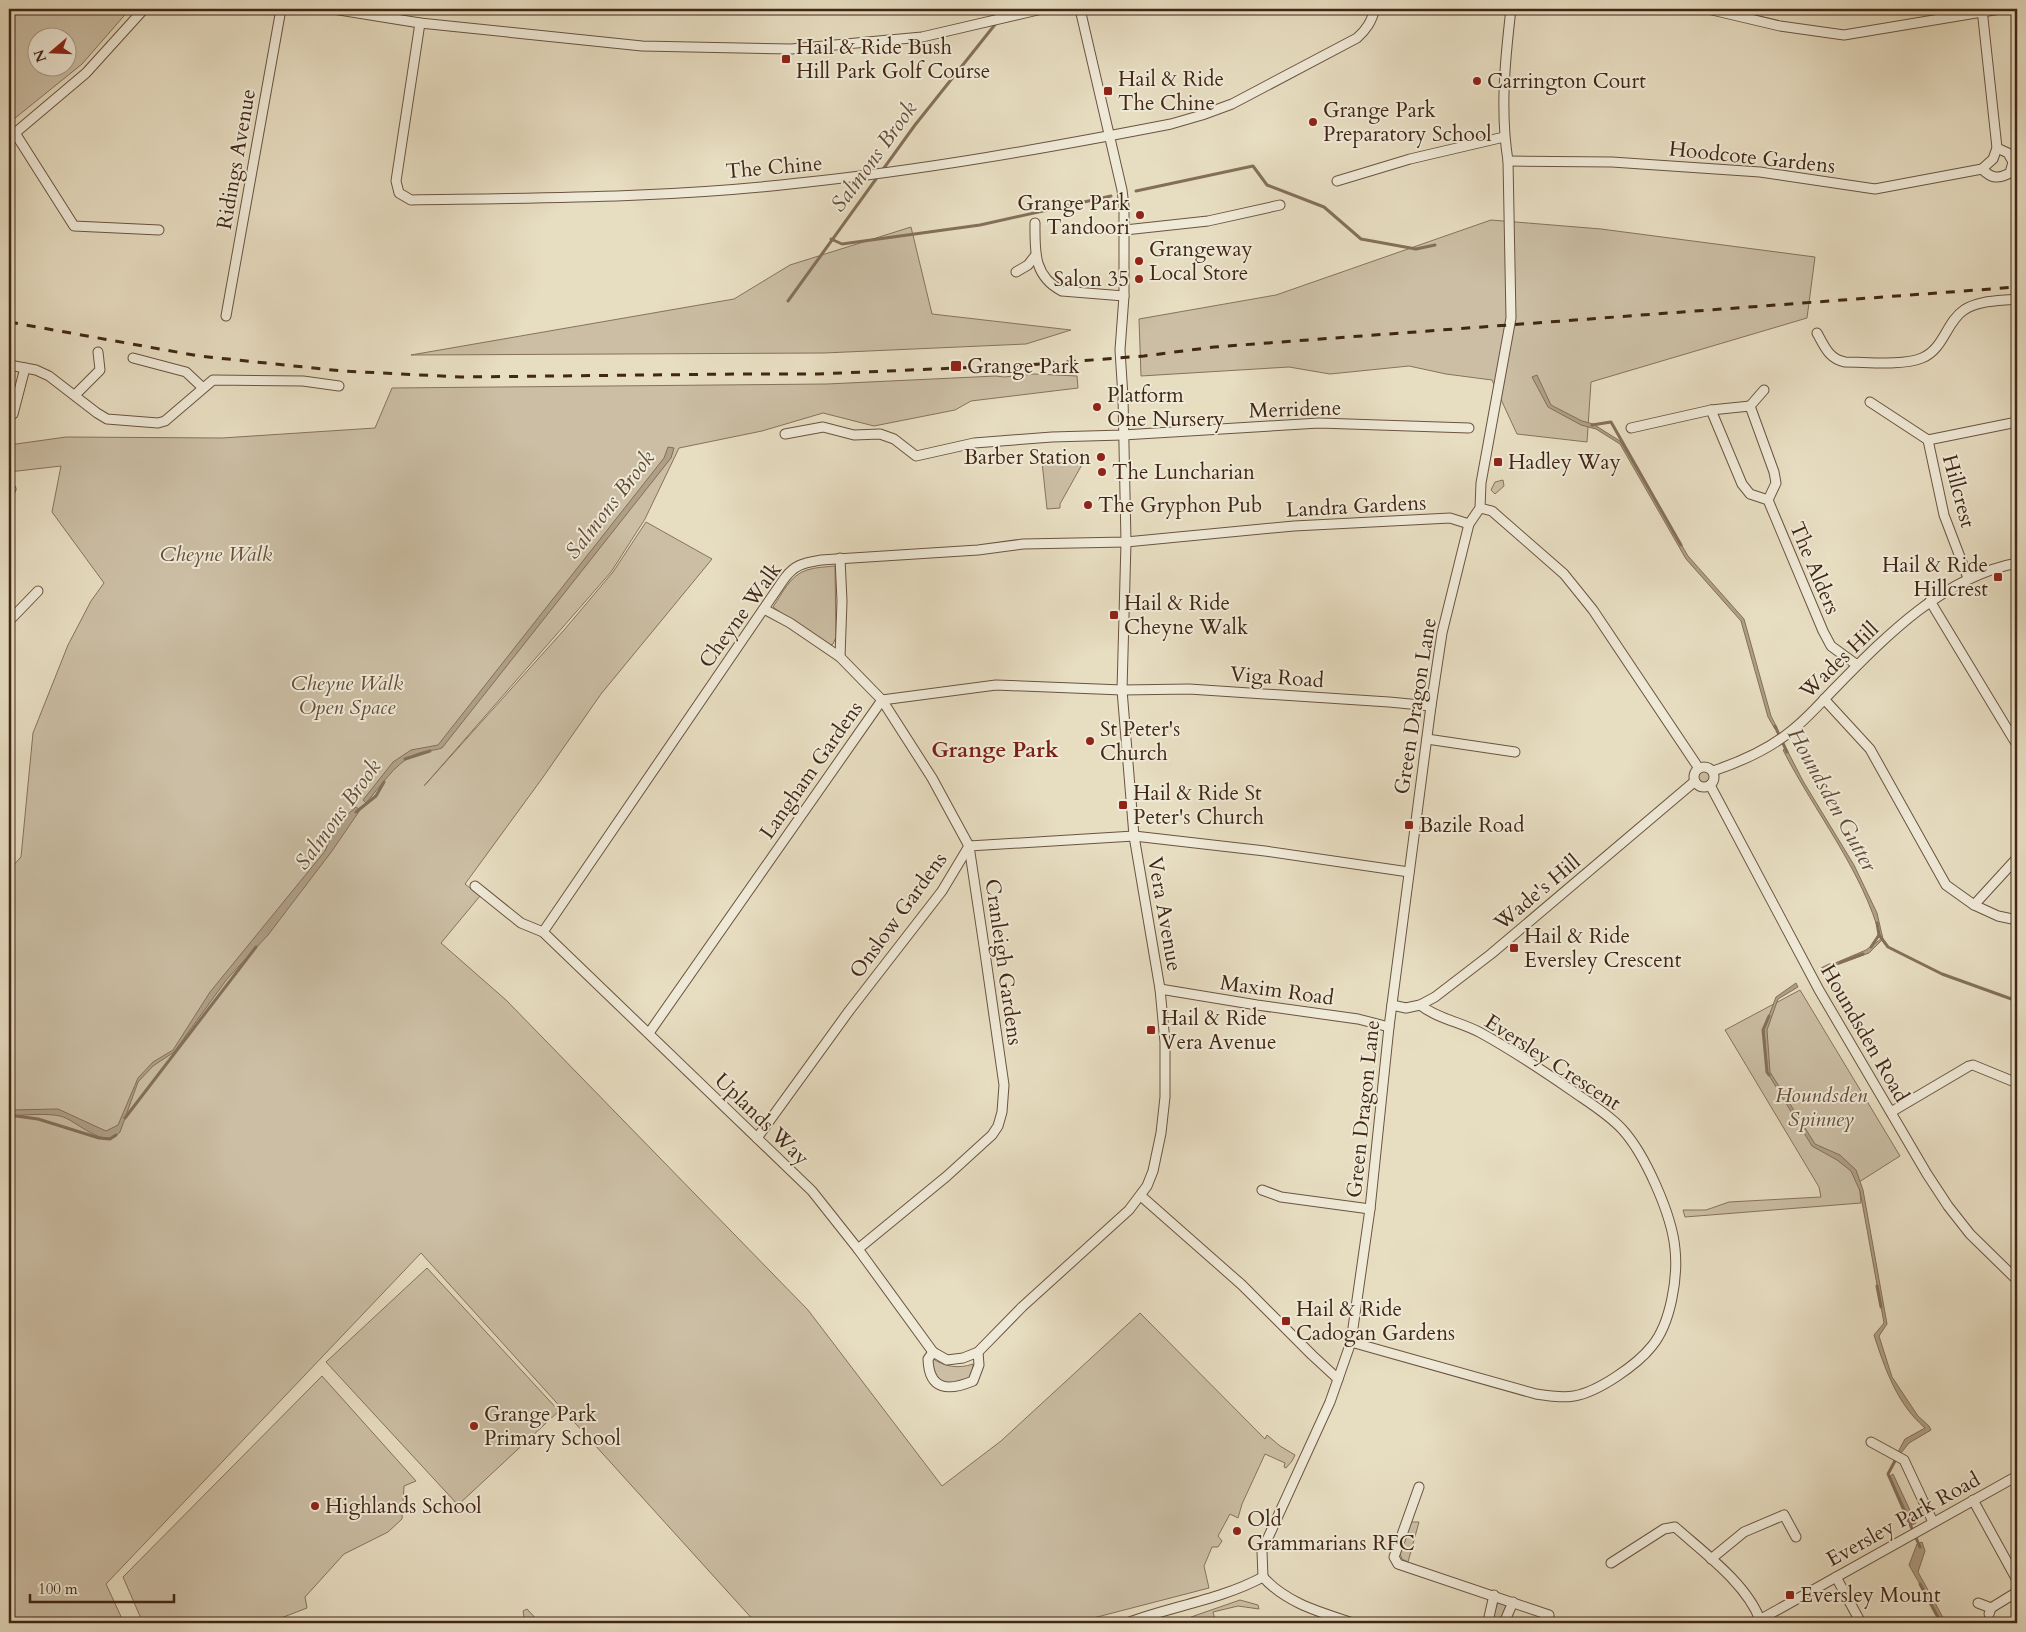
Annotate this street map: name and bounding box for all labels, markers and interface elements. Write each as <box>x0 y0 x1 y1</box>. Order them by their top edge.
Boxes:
north arrow <box>28 28 78 78</box>
place label: Hail & Ride Bush Hill Park Golf Course <box>796 33 990 86</box>
text: N <box>29 47 51 65</box>
marker: Hail & Ride Bush Hill Park Golf Course <box>780 53 792 65</box>
place label: Hail & Ride The Chine <box>1118 65 1224 118</box>
place label: Carrington Court <box>1487 67 1646 96</box>
marker: Carrington Court <box>1471 75 1483 87</box>
marker: Hail & Ride The Chine <box>1102 85 1114 97</box>
street label: Ridings Avenue <box>210 87 263 232</box>
water label: Salmons Brook <box>823 95 924 218</box>
place label: Grange Park Preparatory School <box>1323 96 1492 149</box>
marker: Grange Park Preparatory School <box>1307 116 1319 128</box>
street label: Hoodcote Gardens <box>1667 134 1837 181</box>
street label: The Chine <box>724 149 824 186</box>
place label: Grange Park Tandoori <box>1017 189 1131 242</box>
marker: Grange Park Tandoori <box>1134 209 1146 221</box>
place label: Grangeway Local Store <box>1149 235 1253 288</box>
marker: Grangeway Local Store <box>1133 255 1145 267</box>
place label: Salon 35 <box>1054 265 1129 294</box>
marker: Salon 35 <box>1133 273 1145 285</box>
place label: Grange Park <box>967 352 1080 381</box>
marker: Grange Park <box>949 359 963 373</box>
place label: Platform One Nursery <box>1107 381 1225 434</box>
street label: Merridene <box>1248 393 1342 426</box>
marker: Platform One Nursery <box>1091 401 1103 413</box>
place label: Barber Station <box>964 443 1091 472</box>
water label: Salmons Brook <box>558 444 662 565</box>
place label: Hadley Way <box>1508 448 1621 477</box>
marker: Barber Station <box>1095 451 1107 463</box>
street label: Hillcrest <box>1935 451 1982 531</box>
marker: Hadley Way <box>1492 456 1504 468</box>
place label: The Luncharian <box>1112 458 1255 487</box>
marker: The Luncharian <box>1096 466 1108 478</box>
street label: Landra Gardens <box>1285 488 1427 525</box>
place label: The Gryphon Pub <box>1098 491 1262 520</box>
marker: The Gryphon Pub <box>1082 499 1094 511</box>
street label: The Alders <box>1782 518 1847 619</box>
park label: Cheyne Walk <box>160 540 273 569</box>
place label: Hail & Ride Hillcrest <box>1882 551 1988 604</box>
street label: Cheyne Walk <box>692 556 789 674</box>
marker: Hail & Ride Hillcrest <box>1992 571 2004 583</box>
place label: Hail & Ride Cheyne Walk <box>1124 589 1249 642</box>
marker: Hail & Ride Cheyne Walk <box>1108 609 1120 621</box>
street label: Wades Hill <box>1793 615 1885 706</box>
street label: Green Dragon Lane <box>1387 616 1444 797</box>
street label: Viga Road <box>1229 660 1325 695</box>
park label: Cheyne Walk Open Space <box>291 669 404 722</box>
street label: Langham Gardens <box>753 695 870 845</box>
place label: St Peter's Church <box>1100 715 1180 768</box>
water label: Houndsden Gutter <box>1780 722 1884 877</box>
district label: Grange Park <box>931 735 1059 765</box>
marker: St Peter's Church <box>1084 735 1096 747</box>
water label: Salmons Brook <box>287 753 388 876</box>
place label: Hail & Ride St Peter's Church <box>1133 779 1265 832</box>
marker: Hail & Ride St Peter's Church <box>1117 799 1129 811</box>
place label: Bazile Road <box>1419 811 1524 840</box>
marker: Bazile Road <box>1403 819 1415 831</box>
street label: Onslow Gardens <box>843 846 954 984</box>
street label: Wade's Hill <box>1487 848 1587 938</box>
street label: Vera Avenue <box>1140 855 1189 973</box>
street label: Cranleigh Gardens <box>977 877 1030 1047</box>
place label: Hail & Ride Eversley Crescent <box>1524 922 1682 975</box>
marker: Hail & Ride Eversley Crescent <box>1508 942 1520 954</box>
street label: Houndsden Road <box>1813 959 1916 1108</box>
street label: Maxim Road <box>1218 968 1336 1013</box>
place label: Hail & Ride Vera Avenue <box>1161 1004 1276 1057</box>
street label: Eversley Crescent <box>1479 1007 1627 1118</box>
street label: Green Dragon Lane <box>1340 1019 1387 1199</box>
marker: Hail & Ride Vera Avenue <box>1145 1024 1157 1036</box>
street label: Uplands Way <box>708 1067 816 1172</box>
park label: Houndsden Spinney <box>1775 1081 1868 1134</box>
place label: Hail & Ride Cadogan Gardens <box>1296 1295 1455 1348</box>
marker: Hail & Ride Cadogan Gardens <box>1280 1315 1292 1327</box>
place label: Grange Park Primary School <box>484 1400 621 1453</box>
marker: Grange Park Primary School <box>468 1420 480 1432</box>
street label: Eversley Park Road <box>1821 1465 1985 1574</box>
place label: Highlands School <box>325 1492 482 1521</box>
marker: Highlands School <box>309 1500 321 1512</box>
place label: Old Grammarians RFC <box>1247 1505 1415 1558</box>
marker: Old Grammarians RFC <box>1231 1525 1243 1537</box>
scale bar <box>30 1572 174 1604</box>
text: 100 m <box>38 1579 78 1599</box>
place label: Eversley Mount <box>1800 1581 1941 1610</box>
marker: Eversley Mount <box>1784 1589 1796 1601</box>

